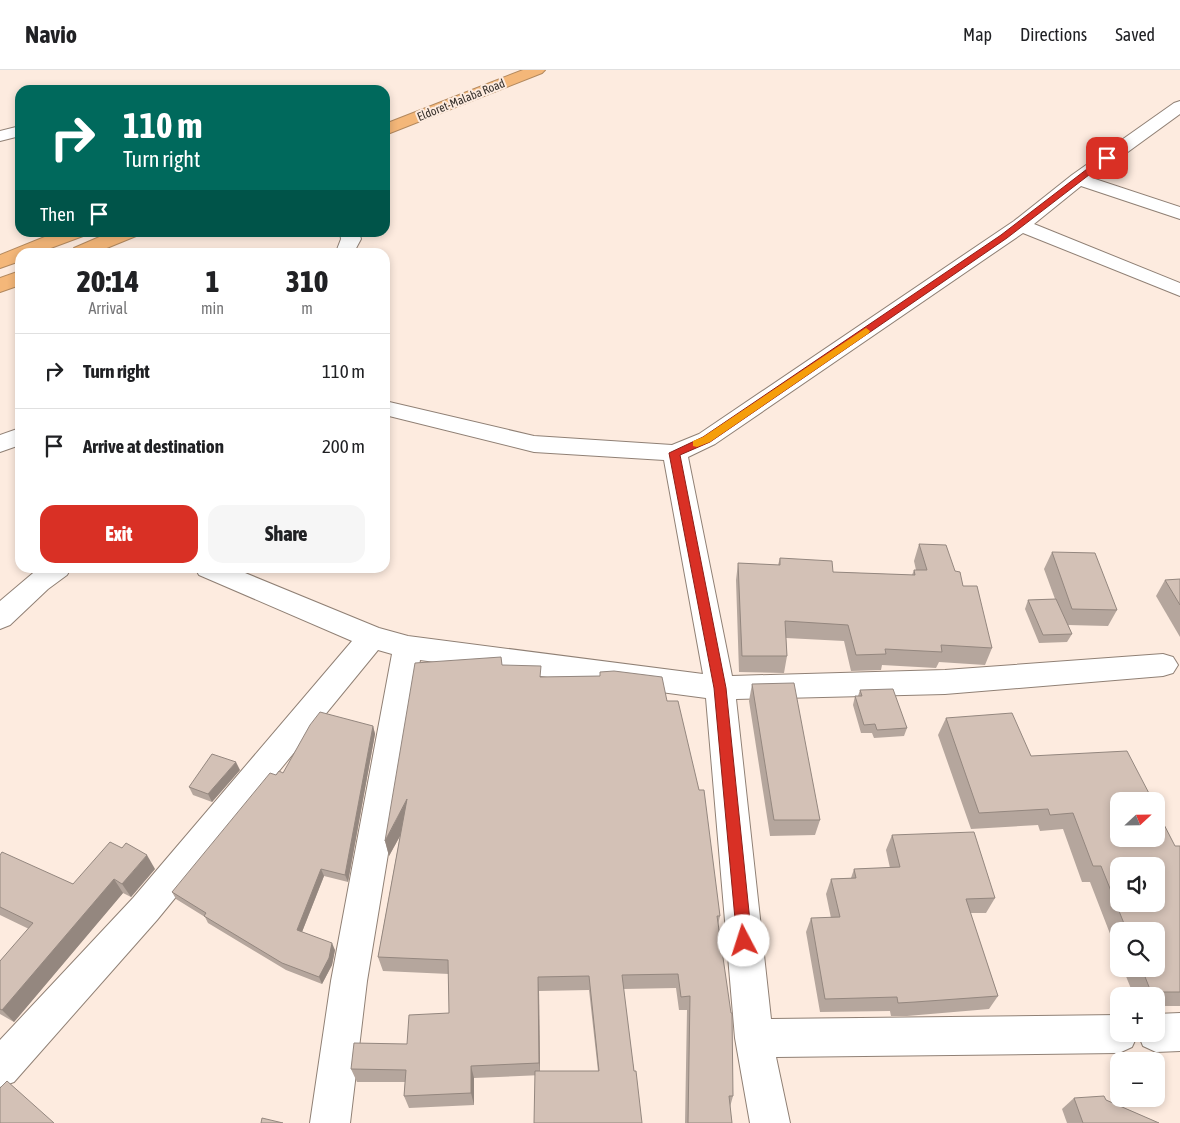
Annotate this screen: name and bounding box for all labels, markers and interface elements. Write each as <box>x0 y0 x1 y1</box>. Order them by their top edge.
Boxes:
text: Navio <box>25 21 77 48</box>
text: Map <box>963 24 992 45</box>
text: Directions <box>1020 24 1087 45</box>
text: Saved <box>1115 24 1155 45</box>
street label: Eldoret-Malaba Road <box>415 76 507 124</box>
icon: right <box>40 105 105 170</box>
text: 110 m <box>123 105 202 145</box>
pin <box>1086 137 1128 179</box>
icon: arrive <box>1093 144 1121 172</box>
text: Turn right <box>123 146 200 172</box>
icon: arrive <box>85 200 113 228</box>
text: Then <box>40 203 75 225</box>
text: 20:14 <box>77 264 139 298</box>
text: 1 <box>205 264 220 298</box>
text: 310 <box>286 264 328 298</box>
text: Arrival <box>88 299 128 317</box>
text: min <box>201 299 224 317</box>
text: m <box>301 299 313 317</box>
icon: right <box>40 357 68 385</box>
text: Turn right <box>83 360 150 382</box>
text: 110 m <box>322 360 365 382</box>
icon: arrive <box>40 432 68 460</box>
text: Arrive at destination <box>83 435 224 457</box>
text: 200 m <box>322 435 365 457</box>
button: Exit <box>40 505 198 563</box>
button: Share <box>208 505 365 563</box>
north arrow <box>1110 792 1165 848</box>
map controls <box>1110 792 1165 1107</box>
button: sound <box>1110 857 1165 912</box>
position arrow <box>717 914 769 966</box>
button: search <box>1110 922 1165 977</box>
button: + <box>1110 987 1165 1042</box>
button: − <box>1110 1052 1165 1107</box>

